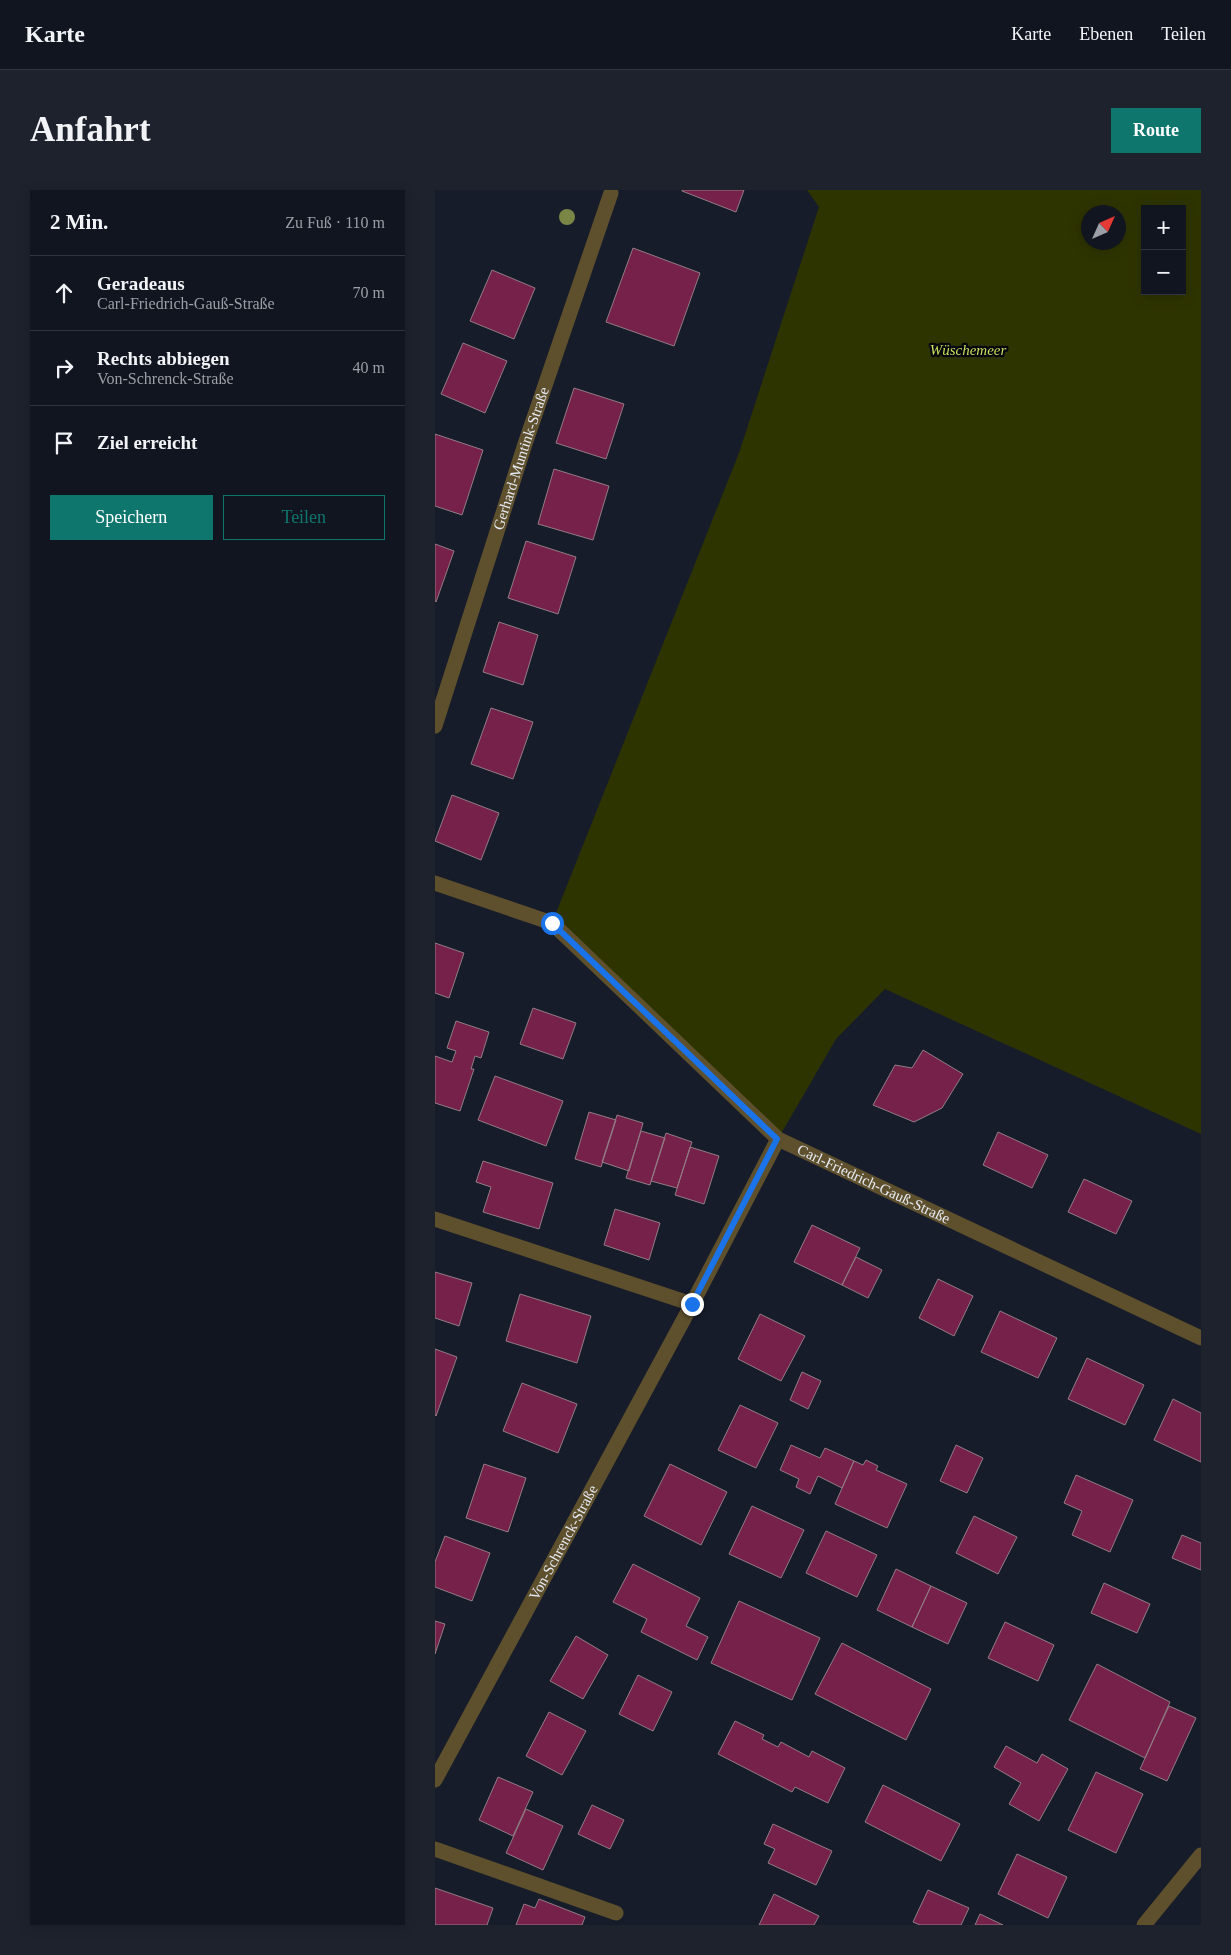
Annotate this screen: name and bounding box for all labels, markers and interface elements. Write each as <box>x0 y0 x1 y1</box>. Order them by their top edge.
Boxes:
text: Karte <box>25 21 85 47</box>
text: Karte <box>1011 24 1051 44</box>
text: Ebenen <box>1079 24 1133 44</box>
text: Teilen <box>1161 24 1206 44</box>
button: Route <box>1111 108 1201 153</box>
text: Anfahrt <box>30 110 151 149</box>
north arrow <box>1081 205 1126 250</box>
map controls <box>1141 205 1186 295</box>
button: + <box>1141 205 1186 250</box>
text: 2 Min. <box>50 210 108 234</box>
text: Zu Fuß · 110 m <box>285 214 385 231</box>
button: − <box>1141 250 1186 295</box>
text: Geradeaus <box>97 273 185 294</box>
icon: ahead <box>50 279 78 307</box>
text: 70 m <box>353 284 385 301</box>
text: Carl-Friedrich-Gauß-Straße <box>97 295 275 312</box>
park label: Wüschemeer <box>930 342 1006 358</box>
text: Rechts abbiegen <box>97 348 229 369</box>
icon: right <box>50 354 78 382</box>
text: 40 m <box>353 359 385 376</box>
text: Von-Schrenck-Straße <box>97 370 234 387</box>
street label: Gerhard-Muntink-Straße <box>490 385 552 532</box>
icon: arrive <box>50 429 78 457</box>
text: Ziel erreicht <box>97 432 197 453</box>
button: Speichern <box>50 495 213 540</box>
button: Teilen <box>223 495 385 540</box>
route start <box>541 912 564 935</box>
street label: Carl-Friedrich-Gauß-Straße <box>795 1141 953 1227</box>
route end <box>681 1293 704 1316</box>
street label: Von-Schrenck-Straße <box>526 1482 601 1603</box>

